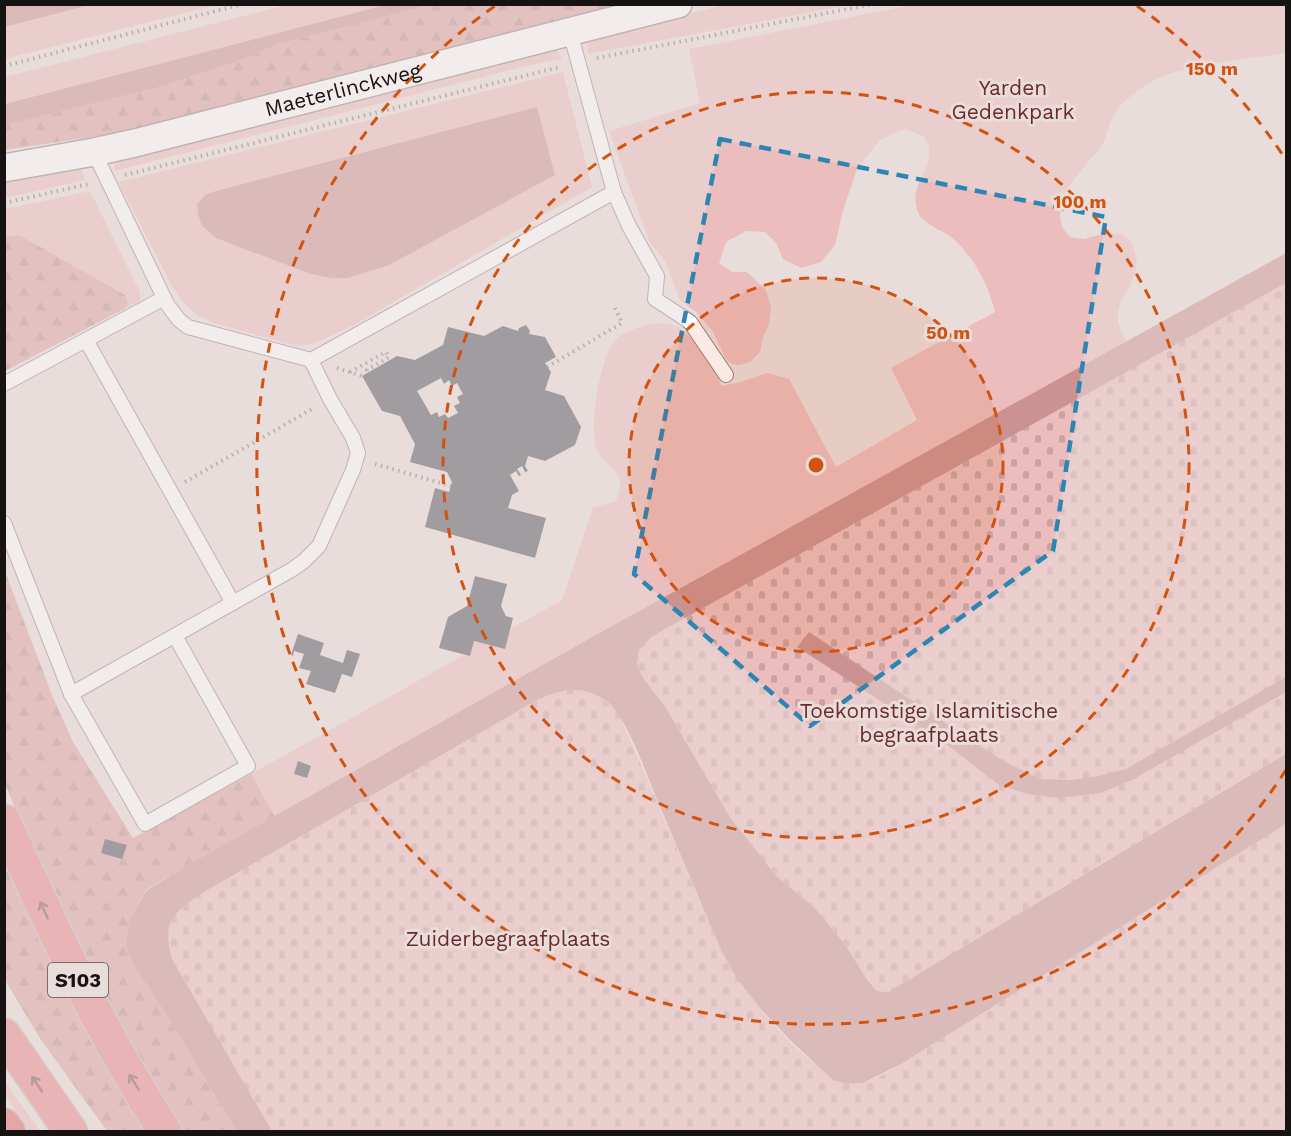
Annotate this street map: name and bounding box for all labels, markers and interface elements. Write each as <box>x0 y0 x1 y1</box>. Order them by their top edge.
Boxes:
street label: Maeterlinckweg <box>262 57 424 121</box>
text: 150 m <box>1186 58 1238 79</box>
park label: Yarden Gedenkpark <box>951 75 1075 124</box>
text: 100 m <box>1053 191 1107 212</box>
text: 50 m <box>926 322 970 343</box>
centre of rings <box>806 455 826 475</box>
park label: Toekomstige Islamitische begraafplaats <box>800 698 1058 747</box>
one-way arrow <box>37 901 49 919</box>
park label: Zuiderbegraafplaats <box>406 926 610 951</box>
road number: S103 <box>48 963 108 997</box>
one-way arrow <box>128 1074 140 1091</box>
one-way arrow <box>31 1076 43 1092</box>

